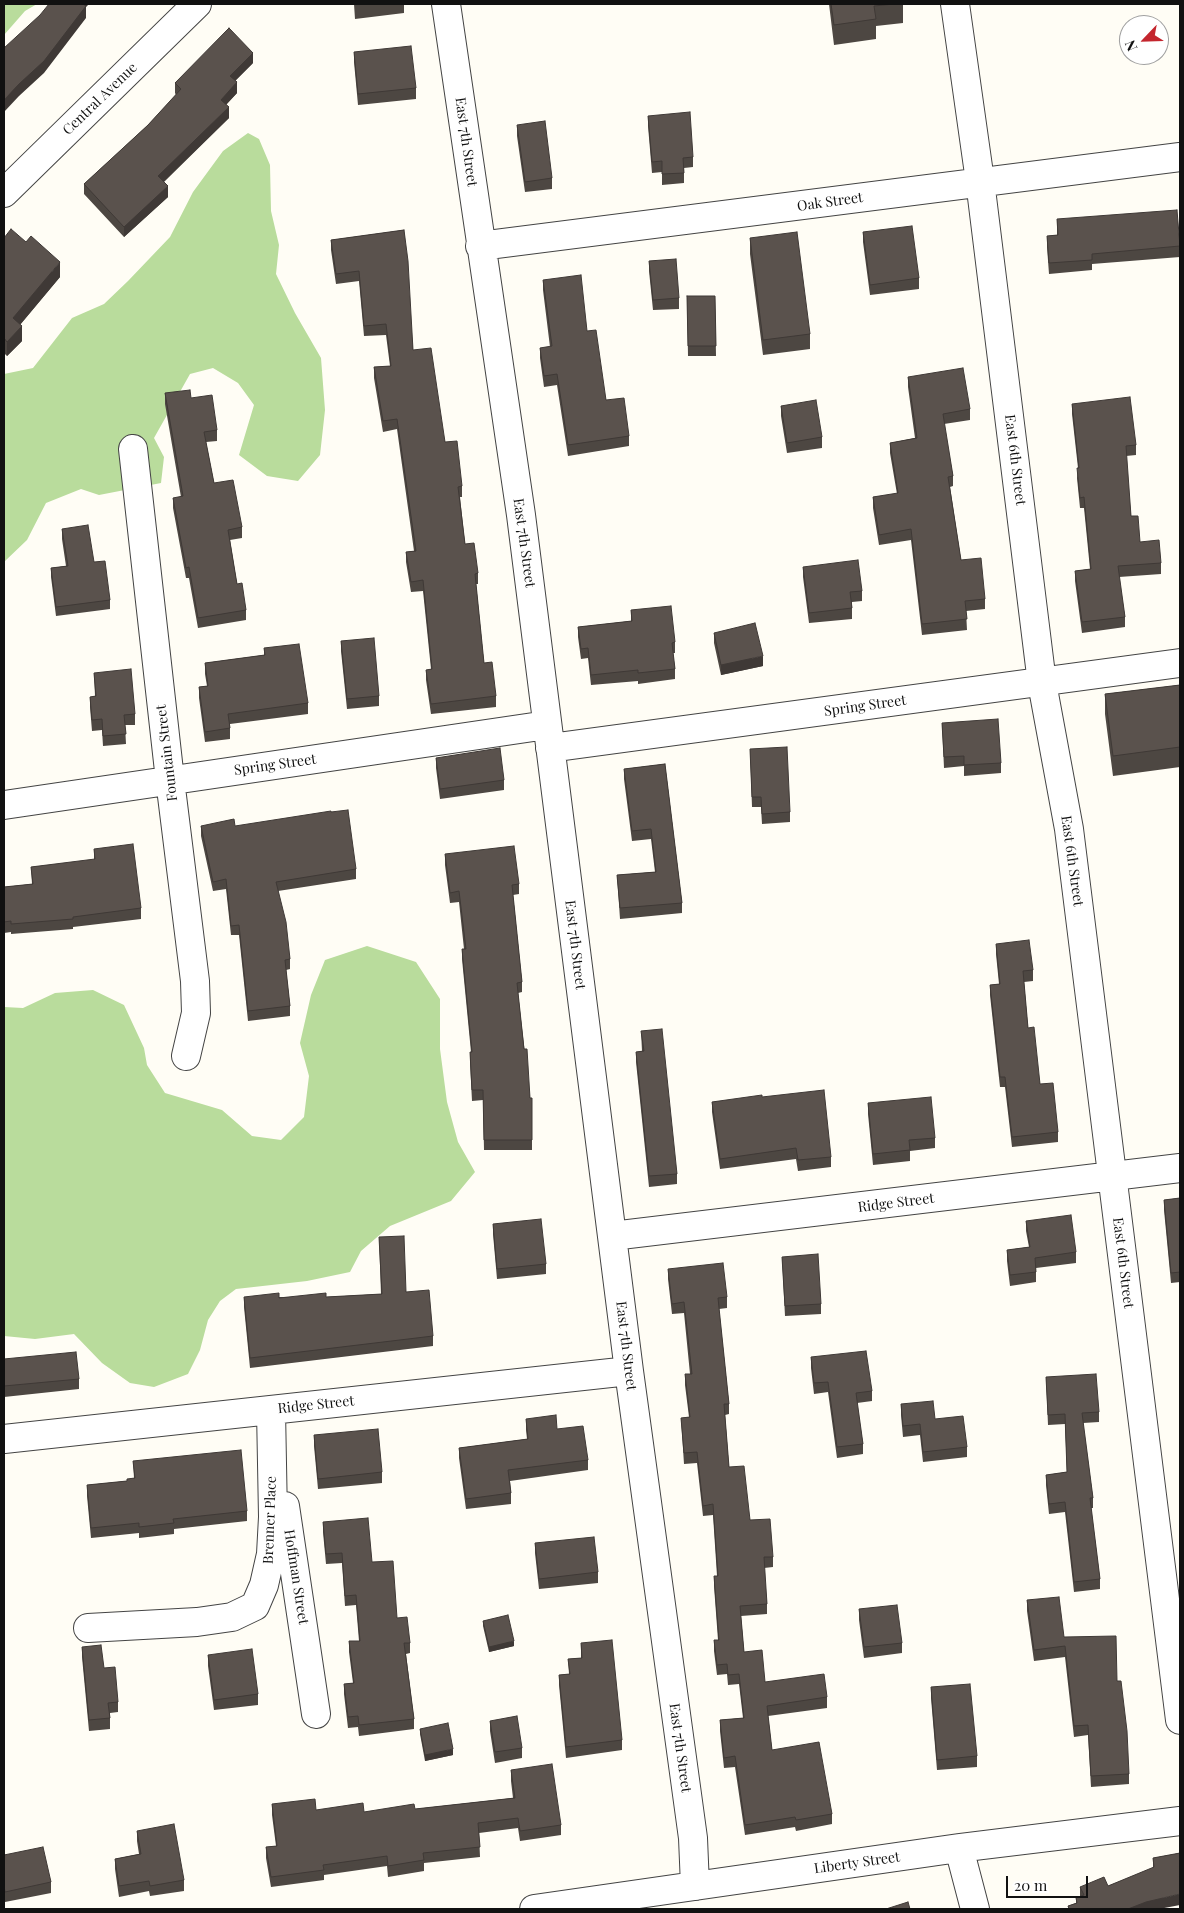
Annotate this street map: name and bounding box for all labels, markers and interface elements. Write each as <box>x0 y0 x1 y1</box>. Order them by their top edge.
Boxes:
north arrow <box>1119 15 1169 65</box>
text: N <box>1120 37 1141 54</box>
street label: Central Avenue <box>59 59 141 139</box>
street label: East 7th Street <box>451 96 481 188</box>
street label: Oak Street <box>796 189 864 215</box>
street label: East 6th Street <box>1001 413 1029 507</box>
street label: East 7th Street <box>509 497 539 589</box>
street label: Spring Street <box>823 692 907 720</box>
street label: Fountain Street <box>153 704 181 802</box>
street label: Spring Street <box>233 751 317 779</box>
street label: East 6th Street <box>1057 814 1087 908</box>
street label: East 7th Street <box>561 899 589 991</box>
street label: Ridge Street <box>857 1190 935 1216</box>
street label: East 6th Street <box>1109 1216 1137 1310</box>
street label: East 7th Street <box>612 1300 640 1392</box>
street label: Ridge Street <box>277 1393 355 1417</box>
street label: Brenner Place <box>260 1476 280 1564</box>
street label: Hoffman Street <box>280 1528 312 1626</box>
street label: East 7th Street <box>665 1702 695 1794</box>
street label: Liberty Street <box>813 1849 901 1877</box>
scale bar <box>1009 1866 1092 1898</box>
text: 20 m <box>1014 1875 1047 1895</box>

